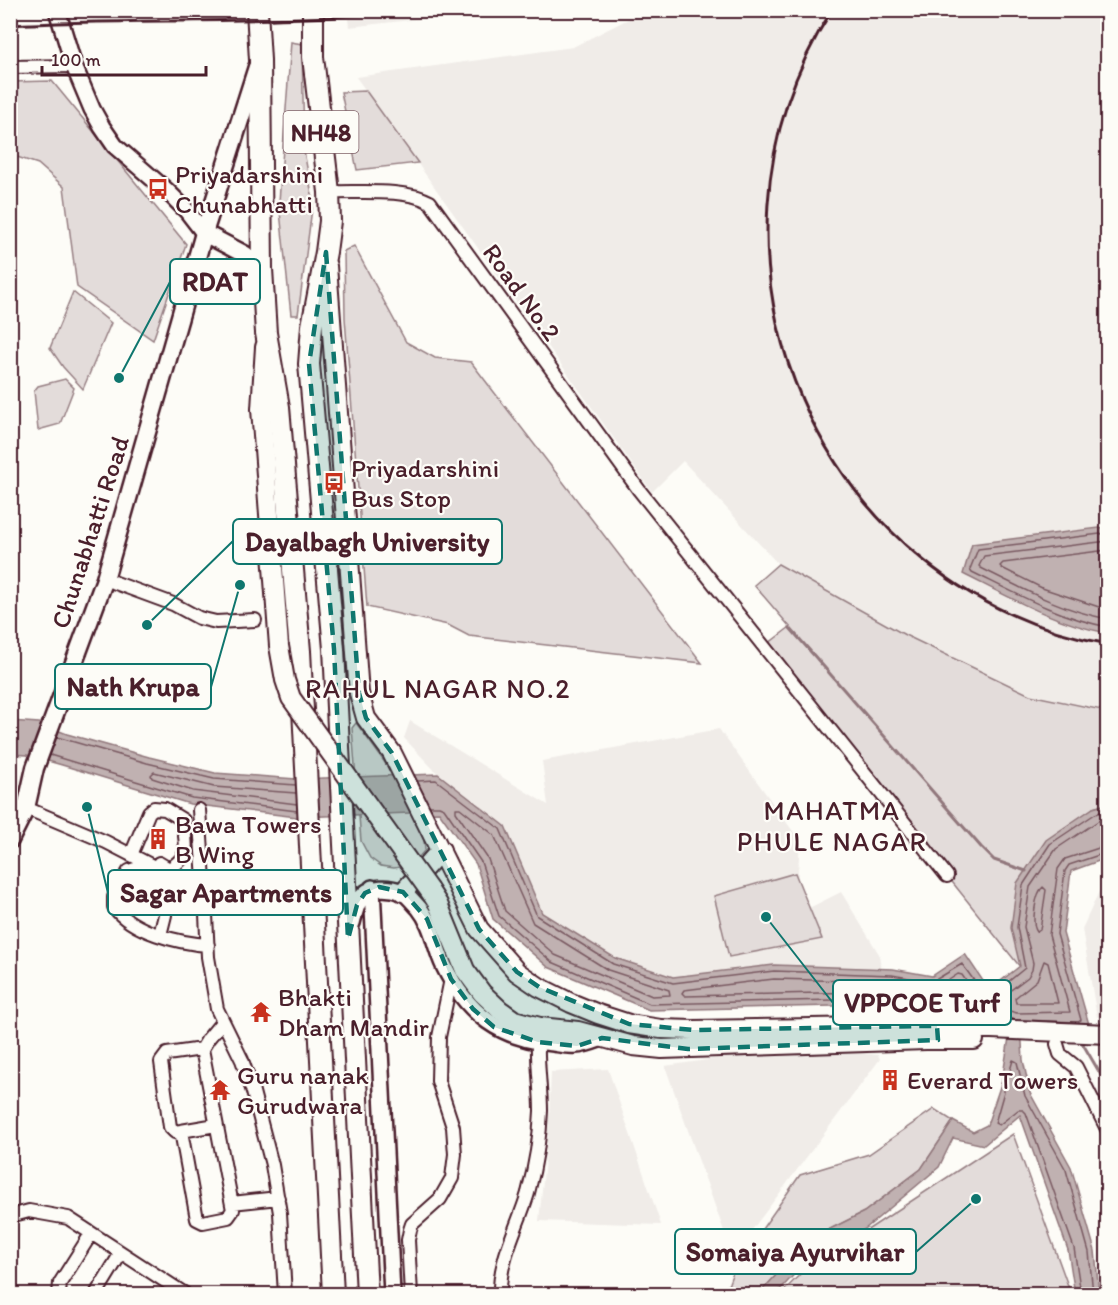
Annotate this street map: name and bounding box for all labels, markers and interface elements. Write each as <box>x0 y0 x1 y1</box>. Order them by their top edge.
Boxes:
scale bar <box>42 39 206 77</box>
text: 100 m <box>51 49 101 71</box>
road number: NH48 <box>284 111 358 153</box>
place label: Priyadarshini Chunabhatti <box>175 158 323 220</box>
bus stop icon: Priyadarshini Chunabhatti <box>146 177 170 201</box>
street label: Road No.2 <box>476 237 568 347</box>
callout: RDAT <box>170 259 260 304</box>
text: RDAT <box>182 265 249 298</box>
street label: Chunabhatti Road <box>44 431 136 632</box>
place label: Priyadarshini Bus Stop <box>351 452 499 514</box>
bus stop icon: Priyadarshini Bus Stop <box>322 471 346 495</box>
callout: Dayalbagh University <box>233 519 502 564</box>
text: Dayalbagh University <box>245 525 490 558</box>
callout: Nath Krupa <box>55 664 211 709</box>
text: Nath Krupa <box>67 670 200 703</box>
district label: RAHUL NAGAR NO.2 <box>305 672 571 705</box>
district label: MAHATMA PHULE NAGAR <box>737 794 927 858</box>
place label: Bawa Towers B Wing <box>175 808 321 870</box>
building icon: Bawa Towers B Wing <box>146 827 170 851</box>
callout: Sagar Apartments <box>108 870 343 915</box>
text: Sagar Apartments <box>120 876 332 909</box>
callout: VPPCOE Turf <box>833 980 1011 1025</box>
place label: Bhakti Dham Mandir <box>278 981 429 1043</box>
text: VPPCOE Turf <box>844 986 1001 1019</box>
temple icon: Bhakti Dham Mandir <box>249 1000 273 1024</box>
place label: Guru nanak Gurudwara <box>237 1059 369 1121</box>
place label: Everard Towers <box>907 1064 1078 1096</box>
building icon: Everard Towers <box>878 1068 902 1092</box>
temple icon: Guru nanak Gurudwara <box>208 1078 232 1102</box>
callout: Somaiya Ayurvihar <box>675 1229 916 1274</box>
text: Somaiya Ayurvihar <box>686 1235 906 1268</box>

